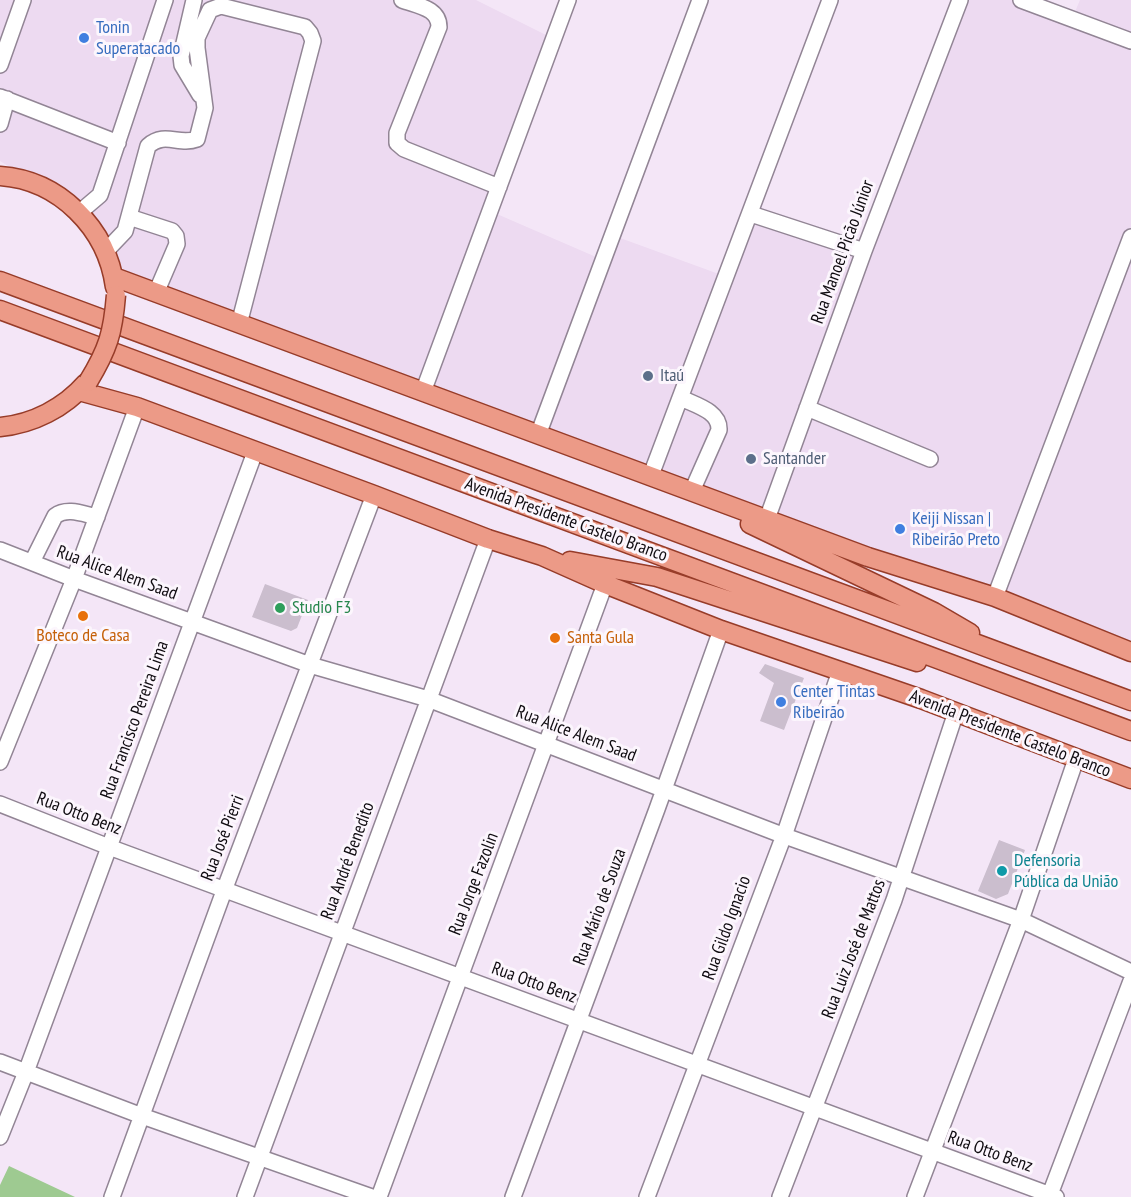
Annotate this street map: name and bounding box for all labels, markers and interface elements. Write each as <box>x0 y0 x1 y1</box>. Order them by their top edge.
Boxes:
place label: Tonin Superatacado <box>96 17 180 60</box>
marker: Tonin Superatacado <box>77 31 91 45</box>
street label: Rua Manoel Picão Júnior <box>807 177 879 327</box>
place label: Itaú <box>660 365 684 387</box>
marker: Itaú <box>641 369 655 383</box>
place label: Santander <box>763 448 826 470</box>
marker: Santander <box>744 452 758 466</box>
street label: Avenida Presidente Castelo Branco <box>462 473 670 567</box>
place label: Keiji Nissan | Ribeirão Preto <box>912 508 1000 550</box>
marker: Keiji Nissan | Ribeirão Preto <box>893 522 907 536</box>
street label: Rua Alice Alem Saad <box>54 541 180 605</box>
place label: Studio F3 <box>292 597 351 619</box>
marker: Studio F3 <box>273 601 287 615</box>
marker: Boteco de Casa <box>76 609 90 623</box>
place label: Boteco de Casa <box>36 625 130 647</box>
place label: Santa Gula <box>567 627 634 649</box>
marker: Santa Gula <box>548 631 562 645</box>
street label: Rua Francisco Pereira Lima <box>96 638 174 802</box>
place label: Center Tintas Ribeirão <box>793 681 875 724</box>
street label: Avenida Presidente Castelo Branco <box>906 686 1114 782</box>
marker: Center Tintas Ribeirão <box>774 695 788 709</box>
street label: Rua Alice Alem Saad <box>513 701 639 767</box>
street label: Rua Otto Benz <box>34 788 124 840</box>
street label: Rua José Pierri <box>197 792 249 884</box>
street label: Rua André Benedito <box>317 799 379 923</box>
street label: Rua Jorge Fazolin <box>445 830 503 938</box>
street label: Rua Mário de Souza <box>569 846 631 968</box>
place label: Defensoria Pública da União <box>1014 850 1118 892</box>
marker: Defensoria Pública da União <box>995 864 1009 878</box>
street label: Rua Gildo Ignacio <box>698 873 756 983</box>
street label: Rua Luiz José de Mattos <box>817 876 891 1022</box>
street label: Rua Otto Benz <box>488 958 580 1008</box>
street label: Rua Otto Benz <box>944 1127 1036 1177</box>

